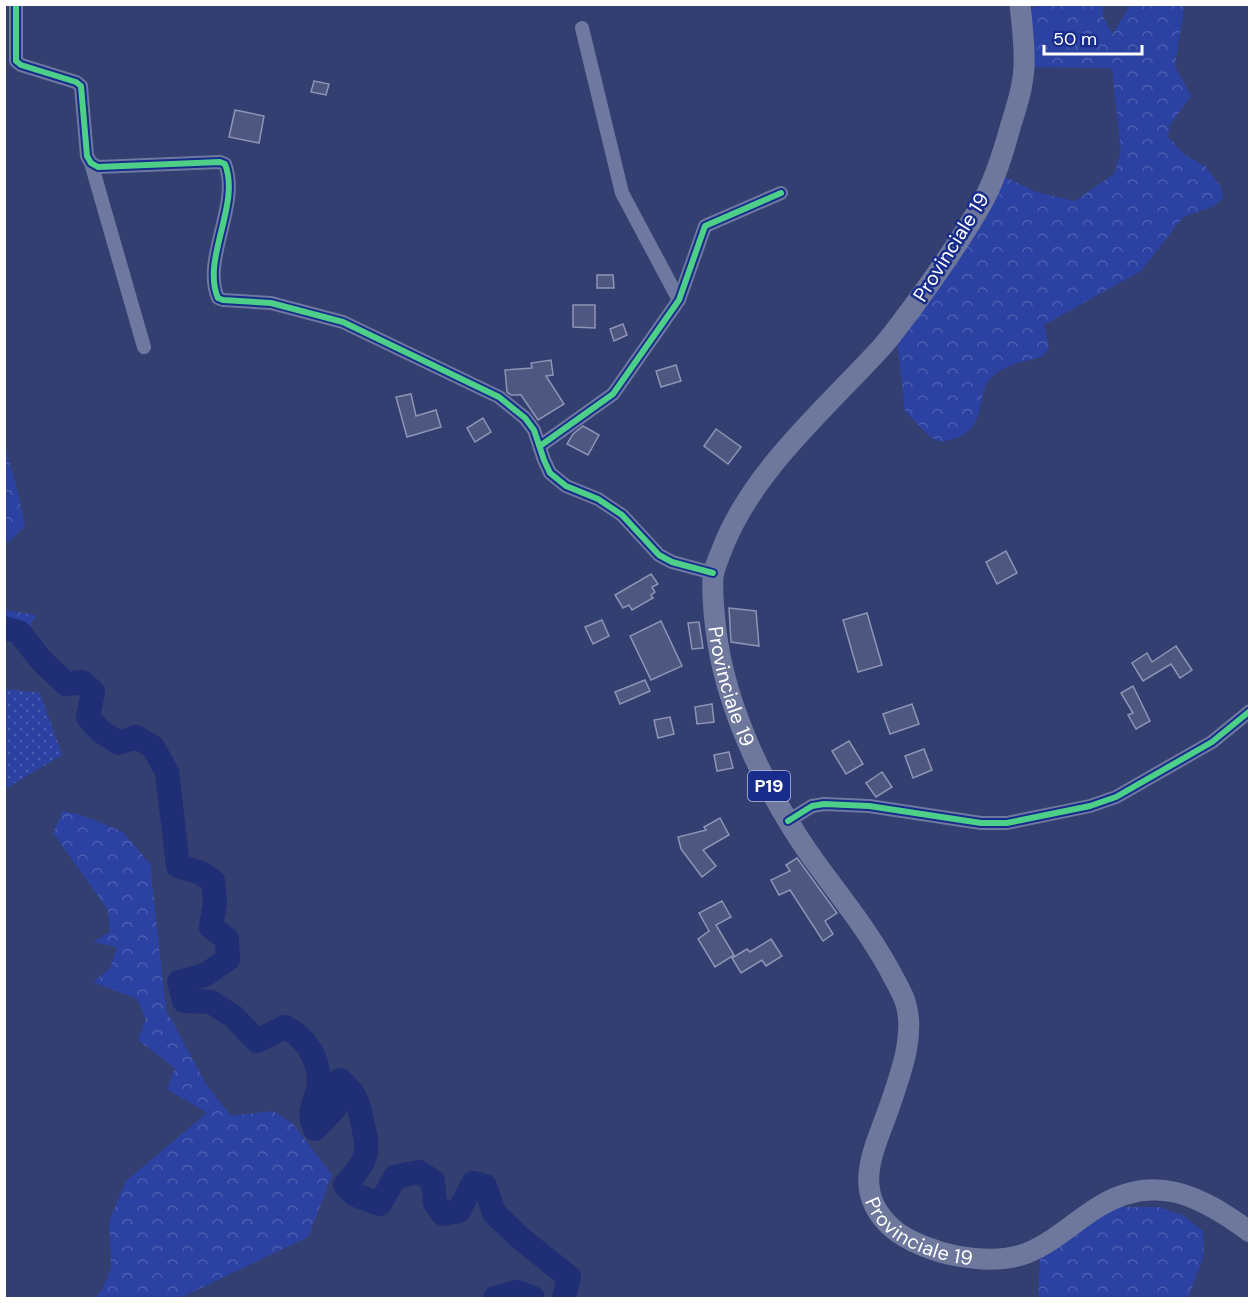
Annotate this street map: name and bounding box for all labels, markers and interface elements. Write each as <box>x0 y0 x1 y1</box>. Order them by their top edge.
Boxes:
scale bar <box>1044 18 1142 56</box>
text: 50 m <box>1053 27 1097 51</box>
street label: Provinciale 19 <box>907 188 995 306</box>
street label: Provinciale 19 <box>703 625 761 750</box>
road number: P19 <box>748 771 790 801</box>
street label: Provinciale 19 <box>859 1193 974 1271</box>

